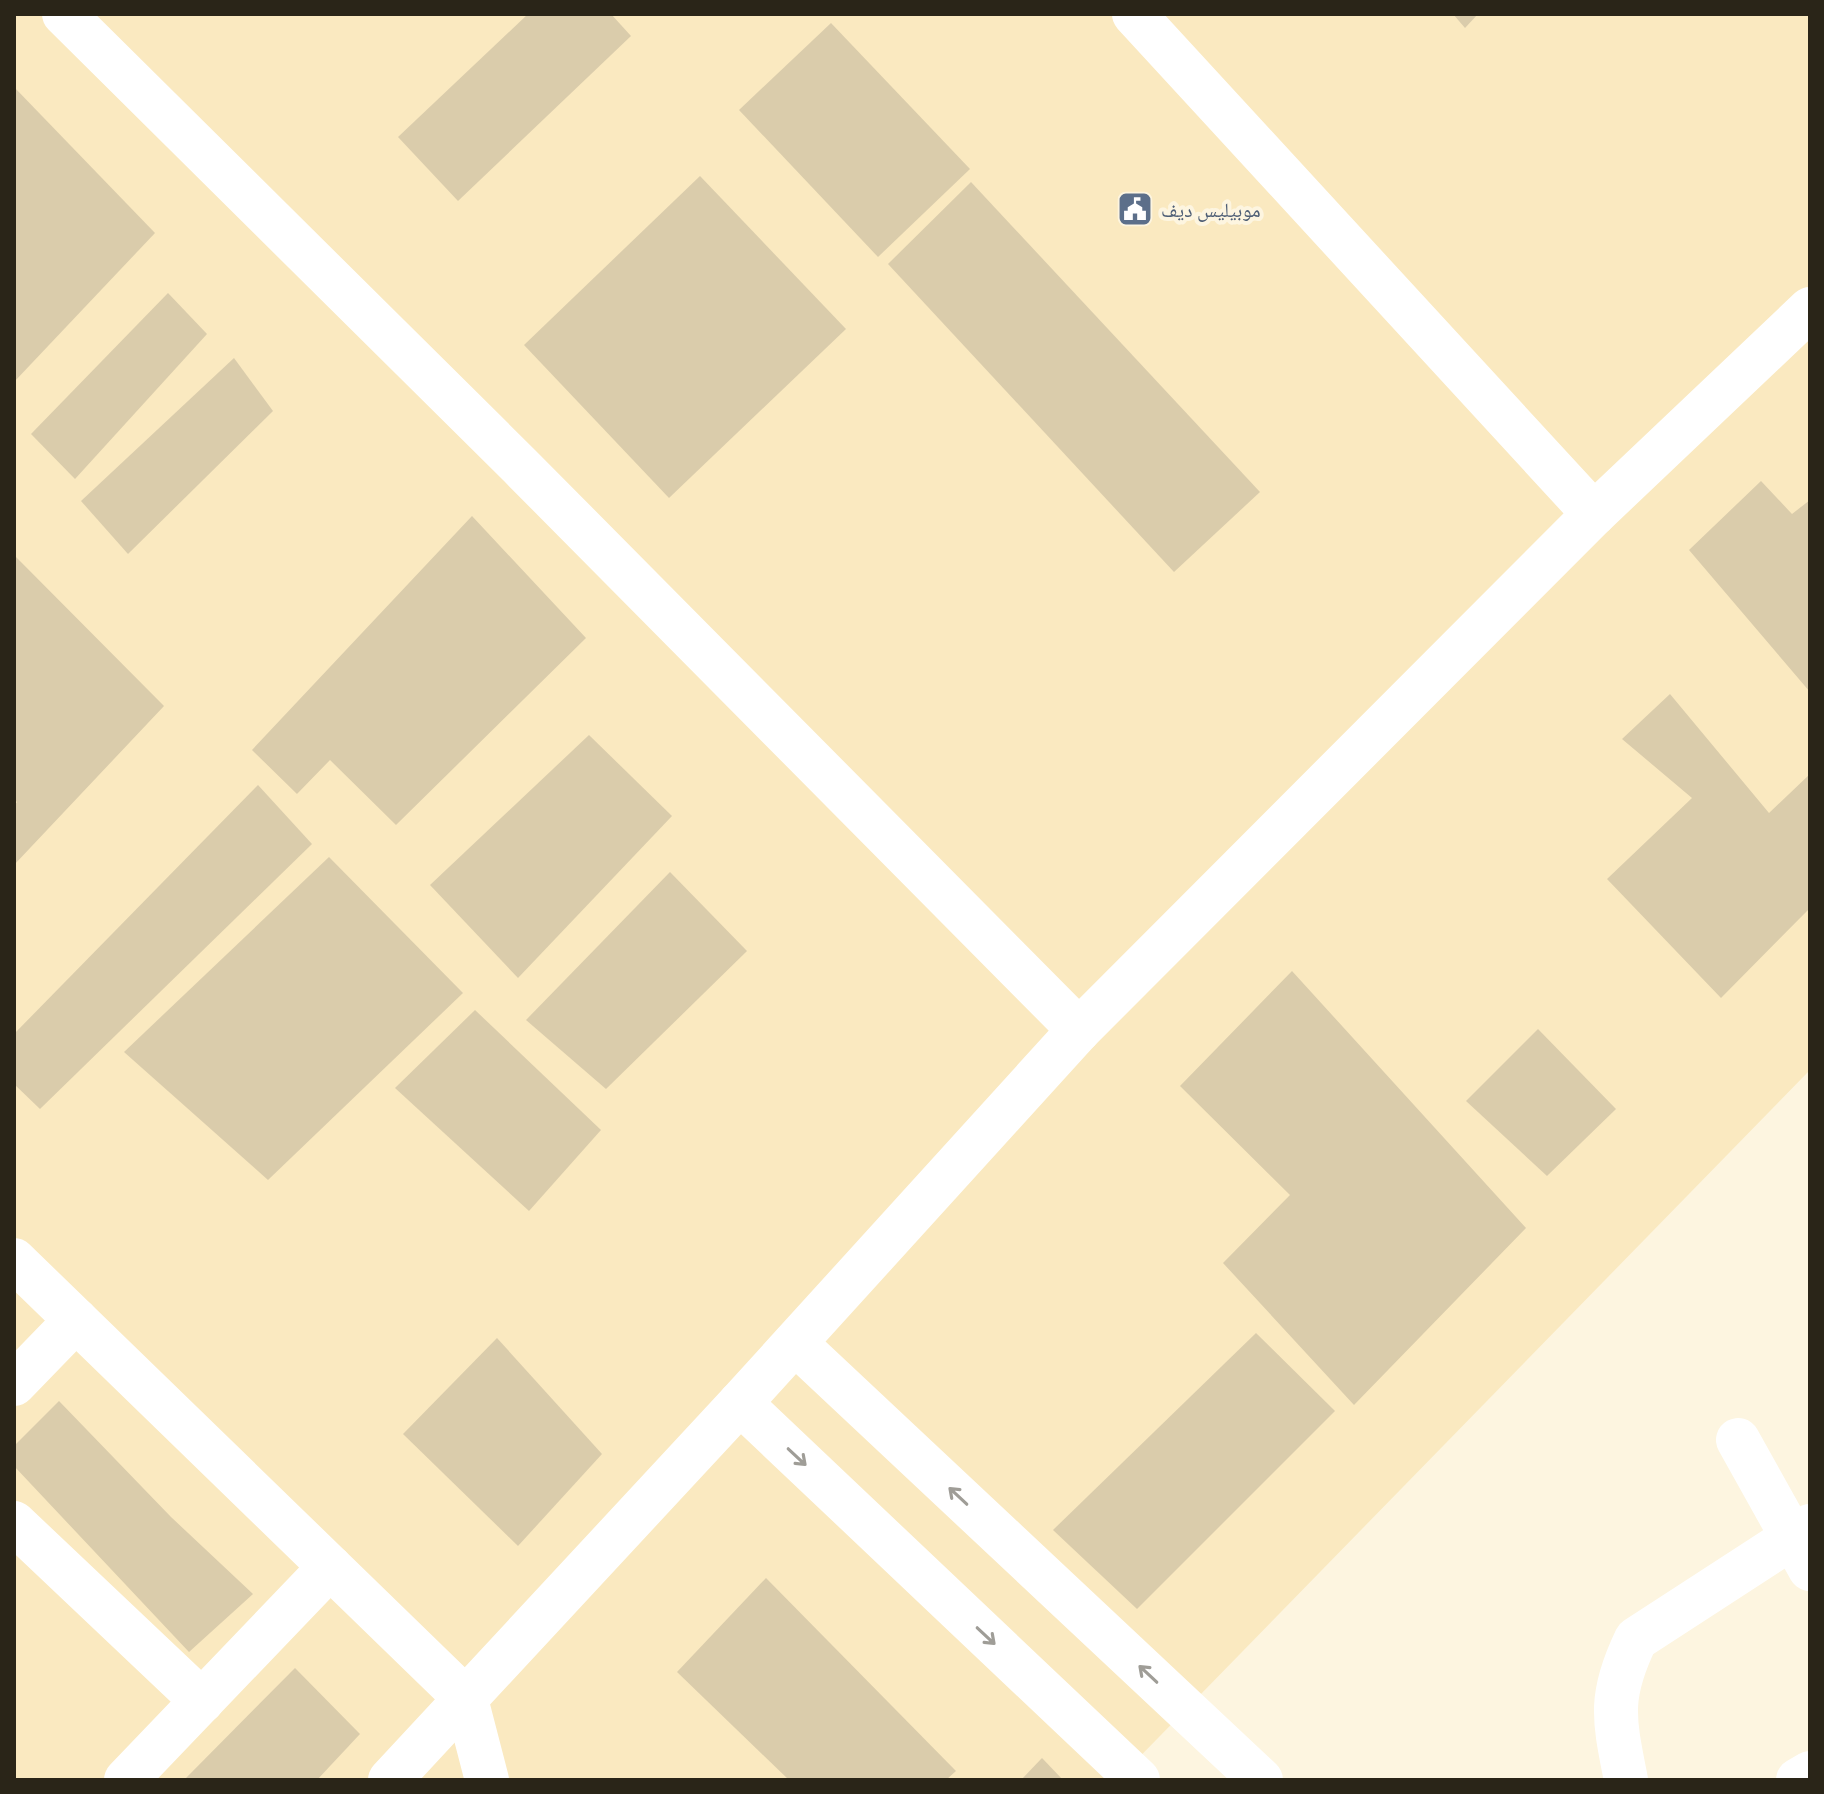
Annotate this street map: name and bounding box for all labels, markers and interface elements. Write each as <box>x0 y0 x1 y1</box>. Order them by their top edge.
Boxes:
public building icon: موبيليس ديف <box>1116 190 1154 228</box>
place label: موبيليس ديف <box>1161 198 1261 222</box>
one-way arrow <box>787 1447 806 1466</box>
one-way arrow <box>948 1487 968 1506</box>
one-way arrow <box>976 1626 996 1645</box>
one-way arrow <box>1138 1665 1158 1684</box>

